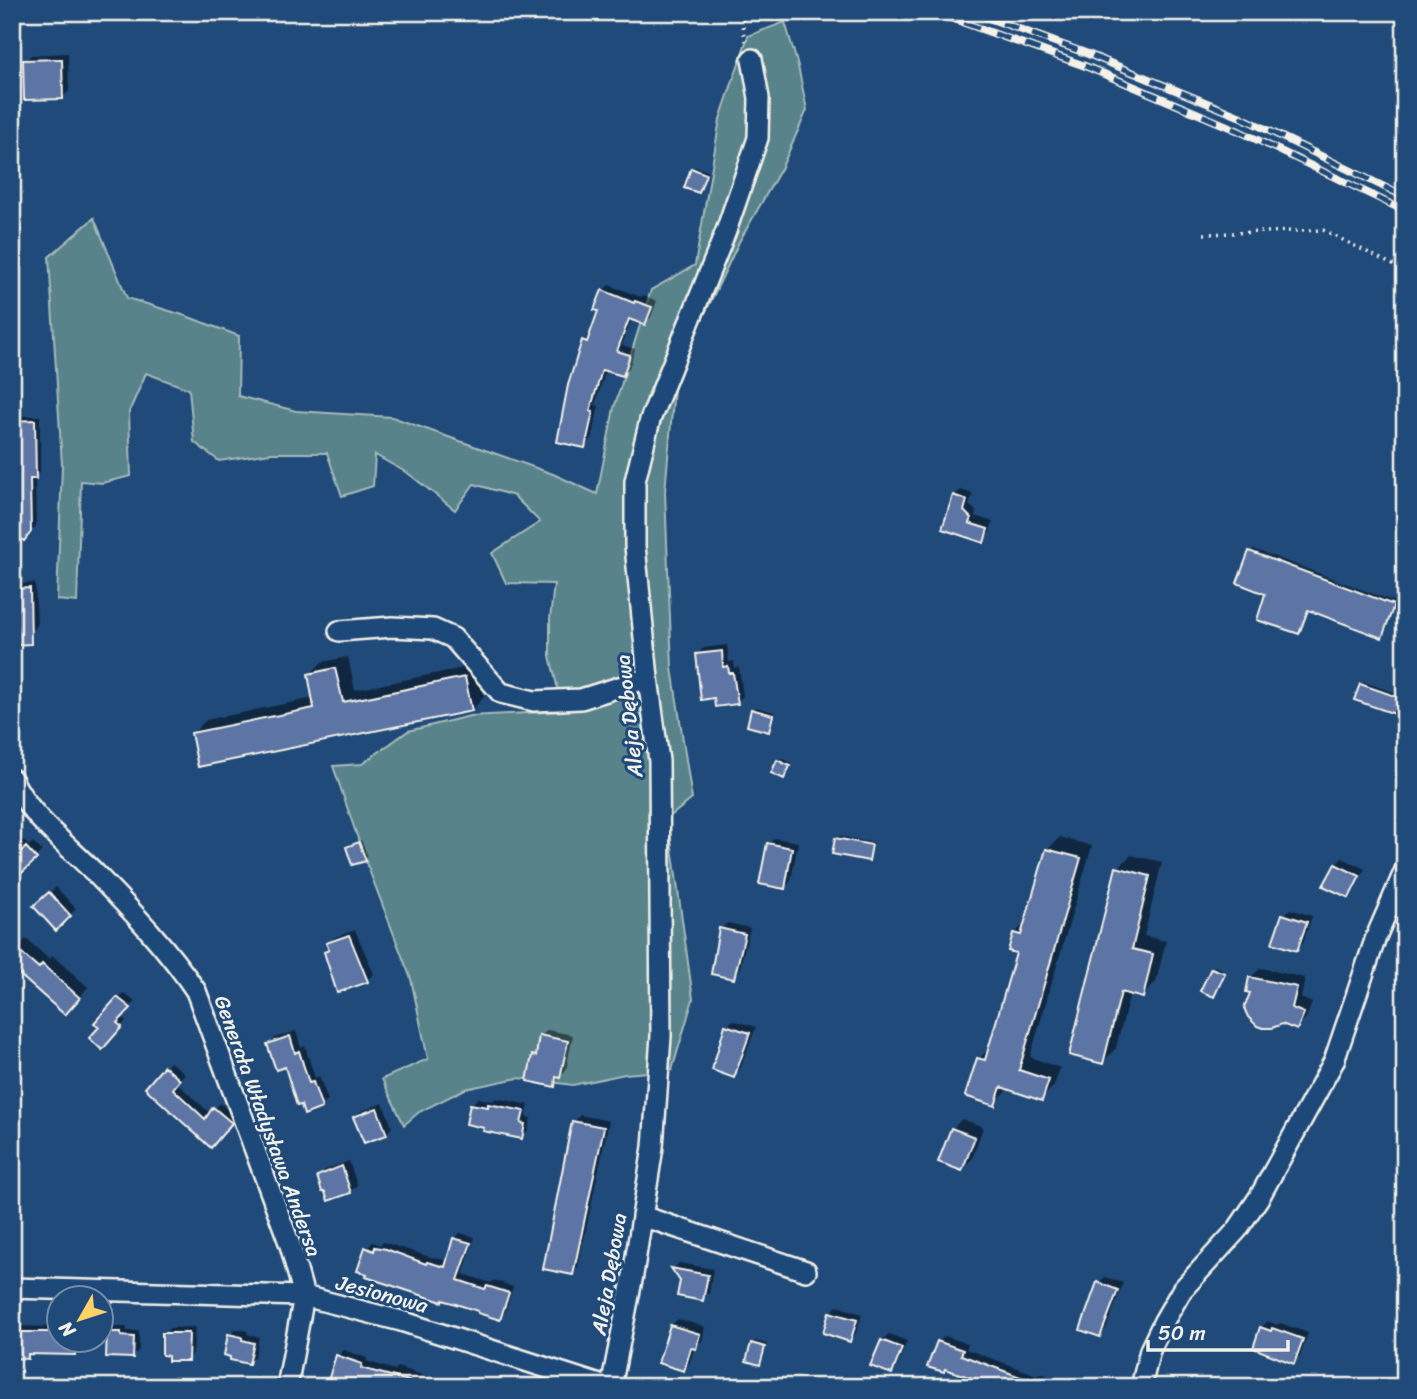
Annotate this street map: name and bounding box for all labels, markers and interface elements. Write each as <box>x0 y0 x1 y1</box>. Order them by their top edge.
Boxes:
street label: Aleja Dębowa <box>604 652 654 780</box>
street label: Generała Władysława Andersa <box>203 990 333 1263</box>
street label: Aleja Dębowa <box>579 1209 639 1339</box>
street label: Jesionowa <box>331 1263 433 1325</box>
north arrow <box>46 1284 116 1354</box>
scale bar <box>1148 1308 1288 1352</box>
text: N <box>50 1313 85 1346</box>
text: 50 m <box>1158 1314 1206 1352</box>

